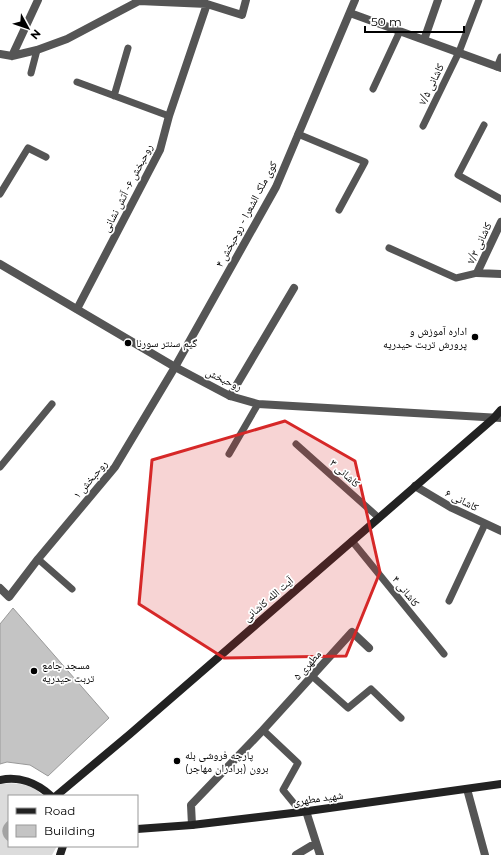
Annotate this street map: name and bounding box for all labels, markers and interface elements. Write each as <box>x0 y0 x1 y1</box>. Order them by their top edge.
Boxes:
north arrow <box>8 8 48 48</box>
scale bar <box>365 8 464 34</box>
text: 50 m <box>371 14 402 29</box>
text: N <box>27 27 44 42</box>
street label: کاشانی ۷/۵ <box>415 61 447 107</box>
street label: روحبخش ۶- آتش نشانی <box>99 142 155 234</box>
street label: کوی ملک الشعرا - روحبخش ۴ <box>212 158 280 270</box>
street label: کاشانی ۷/۳ <box>463 220 495 266</box>
place label: اداره آموزش و پرورش تربت حیدریه <box>383 324 467 351</box>
marker: اداره آموزش و پرورش تربت حیدریه <box>470 332 480 342</box>
place label: گیم سنتر سورنا <box>136 336 198 351</box>
marker: گیم سنتر سورنا <box>123 338 133 348</box>
street label: روحبخش <box>204 365 244 393</box>
street label: کاشانی ۳ <box>327 456 363 490</box>
street label: روحبخش ۱ <box>70 457 110 501</box>
street label: کاشانی ۶ <box>443 486 482 515</box>
street label: آیت الله کاشانی <box>240 573 296 625</box>
street label: کاشانی ۴ <box>389 573 423 610</box>
street label: مطهری ۵ <box>290 647 324 683</box>
place label: مسجد جامع تربت حیدریه <box>42 658 95 685</box>
marker: مسجد جامع تربت حیدریه <box>29 666 39 676</box>
place label: پارچه فروشی بله برون (برادران مهاجر) <box>185 748 268 775</box>
marker: پارچه فروشی بله برون (برادران مهاجر) <box>172 756 182 766</box>
street label: شهید مطهری <box>292 788 344 808</box>
legend <box>8 795 138 847</box>
text: Road <box>44 803 75 818</box>
text: Building <box>44 823 95 838</box>

